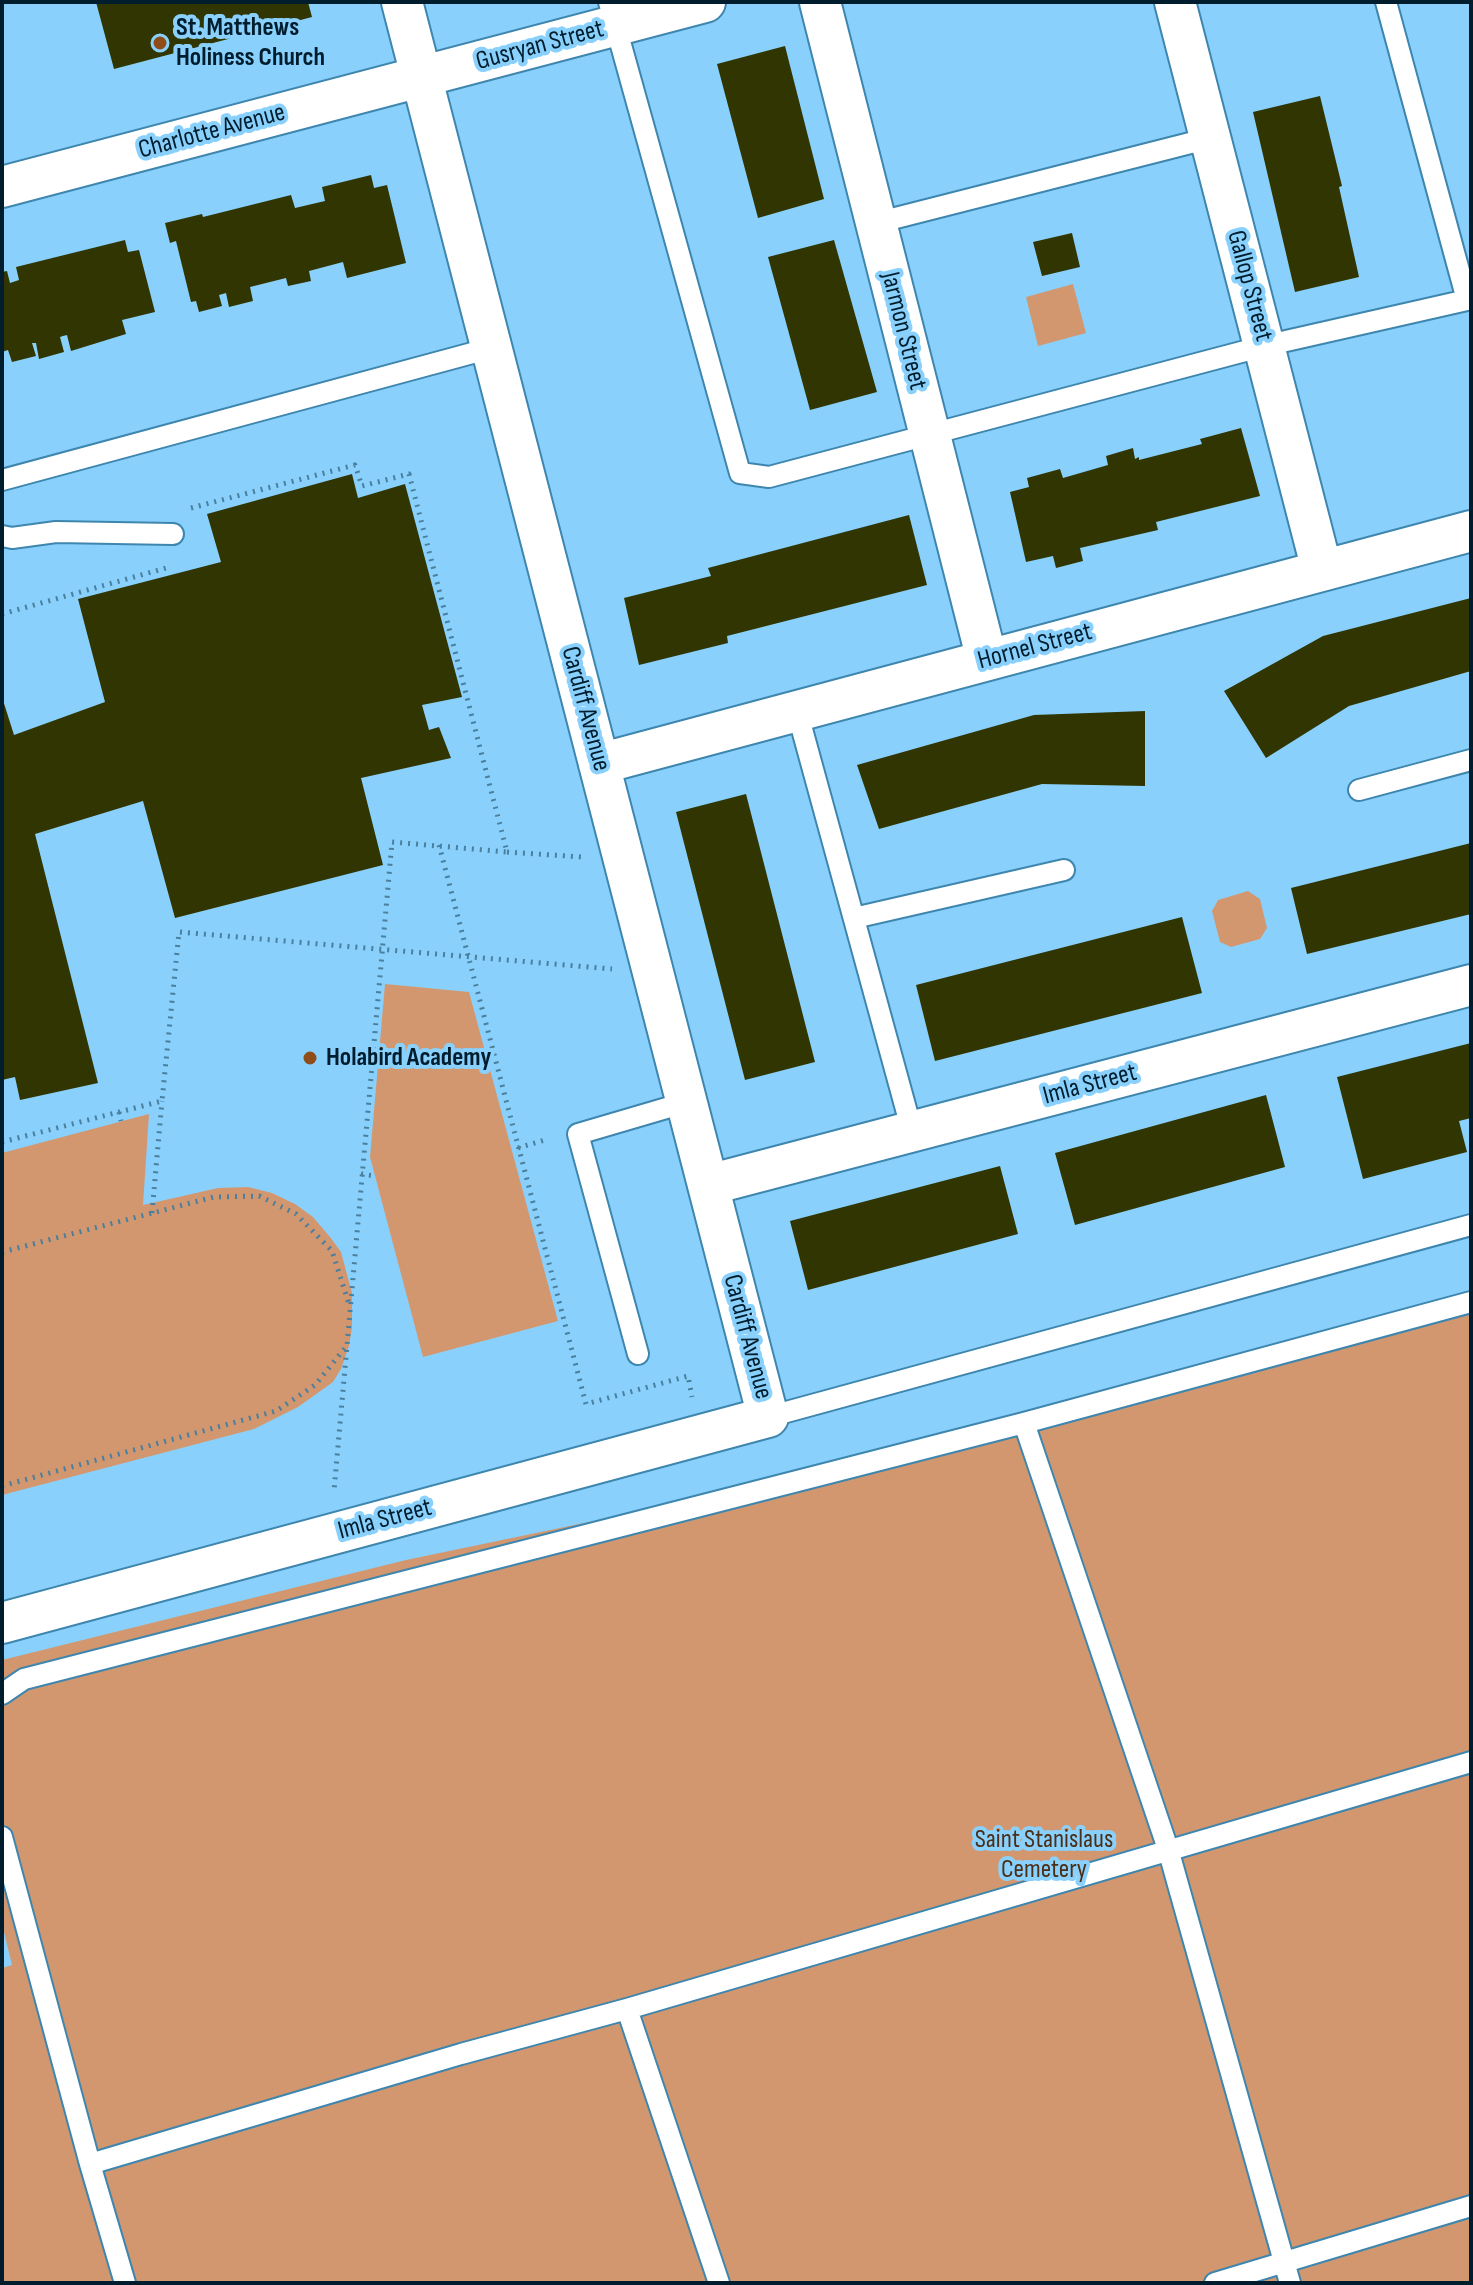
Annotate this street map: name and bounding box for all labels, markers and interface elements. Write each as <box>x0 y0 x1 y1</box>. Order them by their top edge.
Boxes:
place label: St. Matthews Holiness Church <box>176 12 325 74</box>
street label: Gusryan Street <box>473 14 607 78</box>
marker: St. Matthews Holiness Church <box>151 34 169 52</box>
street label: Charlotte Avenue <box>135 97 289 167</box>
street label: Gallop Street <box>1219 227 1279 345</box>
street label: Jarmon Street <box>873 269 933 393</box>
street label: Hornel Street <box>975 617 1095 677</box>
street label: Cardiff Avenue <box>553 643 617 775</box>
place label: Holabird Academy <box>326 1042 491 1074</box>
marker: Holabird Academy <box>301 1049 319 1067</box>
street label: Imla Street <box>1040 1058 1140 1112</box>
street label: Cardiff Avenue <box>715 1271 779 1403</box>
street label: Imla Street <box>335 1493 435 1547</box>
park label: Saint Stanislaus Cemetery <box>975 1824 1113 1886</box>

